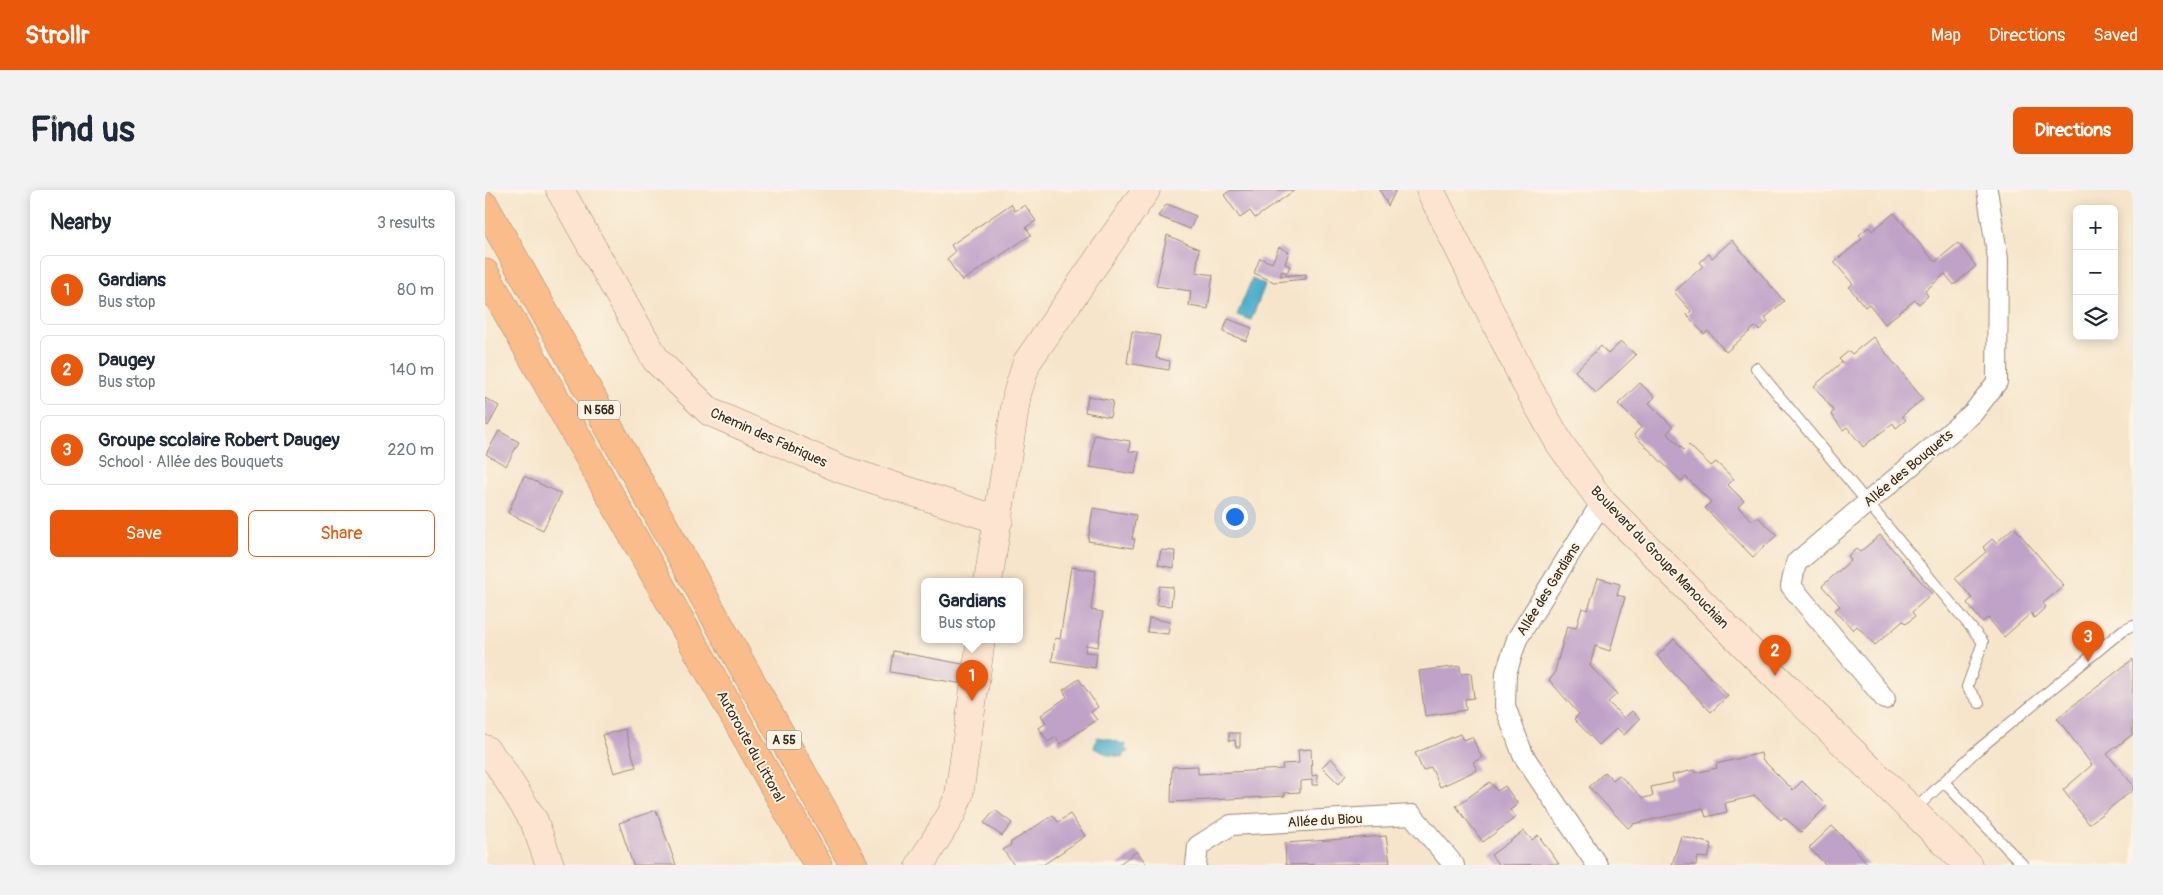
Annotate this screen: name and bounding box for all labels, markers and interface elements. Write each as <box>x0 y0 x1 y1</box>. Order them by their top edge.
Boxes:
text: Strollr <box>25 21 90 50</box>
text: Map <box>1931 24 1961 47</box>
text: Directions <box>1989 24 2065 47</box>
text: Saved <box>2093 24 2138 47</box>
button: Directions <box>2013 107 2133 154</box>
text: Find us <box>30 108 135 152</box>
map controls <box>2073 205 2118 340</box>
button: + <box>2073 205 2118 250</box>
text: Nearby <box>50 209 111 236</box>
text: 3 results <box>377 213 435 233</box>
button: − <box>2073 250 2118 295</box>
text: Gardians <box>98 268 166 292</box>
text: 1 <box>64 280 70 300</box>
text: 80 m <box>397 280 434 300</box>
text: Bus stop <box>98 292 156 312</box>
button: layers <box>2073 295 2118 340</box>
text: Daugey <box>98 348 155 372</box>
text: 2 <box>63 360 71 380</box>
text: 140 m <box>390 360 434 380</box>
text: Bus stop <box>98 372 156 392</box>
road number: N 568 <box>578 400 620 420</box>
street label: Chemin des Fabriques <box>708 404 831 471</box>
street label: Allée des Bouquets <box>1860 426 1957 511</box>
text: Groupe scolaire Robert Daugey <box>98 428 340 452</box>
text: 3 <box>63 440 71 460</box>
text: 220 m <box>388 440 434 460</box>
text: School · Allée des Bouquets <box>98 452 283 472</box>
street label: Boulevard du Groupe Manouchian <box>1587 483 1732 632</box>
your location <box>1222 504 1248 530</box>
button: Save <box>50 510 238 557</box>
button: Share <box>248 510 435 557</box>
street label: Allée des Gardians <box>1513 539 1584 639</box>
popup <box>921 578 1023 643</box>
text: Gardians <box>938 589 1006 613</box>
text: Bus stop <box>938 613 996 633</box>
pin: 3 <box>2072 621 2104 662</box>
pin: 2 <box>1759 635 1791 676</box>
pin: 1 <box>956 660 988 701</box>
street label: Autoroute du Littoral <box>713 688 788 805</box>
road number: A 55 <box>767 730 801 750</box>
street label: Allée du Biou <box>1287 810 1363 831</box>

